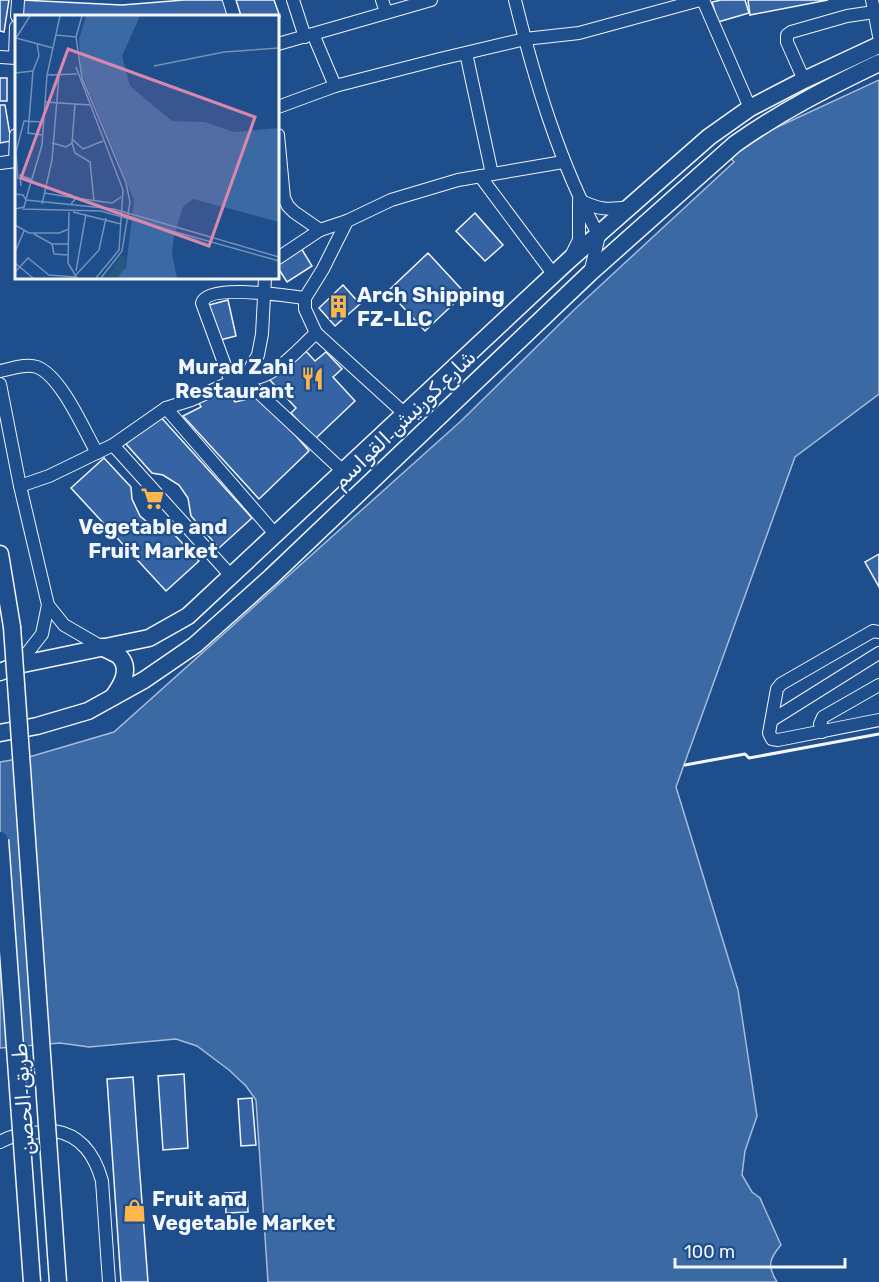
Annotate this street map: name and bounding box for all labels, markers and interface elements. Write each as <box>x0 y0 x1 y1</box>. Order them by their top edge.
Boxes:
inset map <box>15 15 279 279</box>
place label: Arch Shipping FZ-LLC <box>357 282 505 331</box>
building icon: Arch Shipping FZ-LLC <box>326 293 352 319</box>
street label: شارع كورنيش القواسم <box>327 344 482 495</box>
place label: Murad Zahi Restaurant <box>175 354 294 403</box>
restaurant icon: Murad Zahi Restaurant <box>299 365 325 391</box>
supermarket icon: Vegetable and Fruit Market <box>140 485 166 511</box>
place label: Vegetable and Fruit Market <box>78 514 228 563</box>
street label: طريق الحصن <box>7 1042 39 1156</box>
place label: Fruit and Vegetable Market <box>152 1186 336 1235</box>
shop icon: Fruit and Vegetable Market <box>121 1197 147 1223</box>
scale bar <box>675 1231 844 1269</box>
text: 100 m <box>684 1241 735 1263</box>

